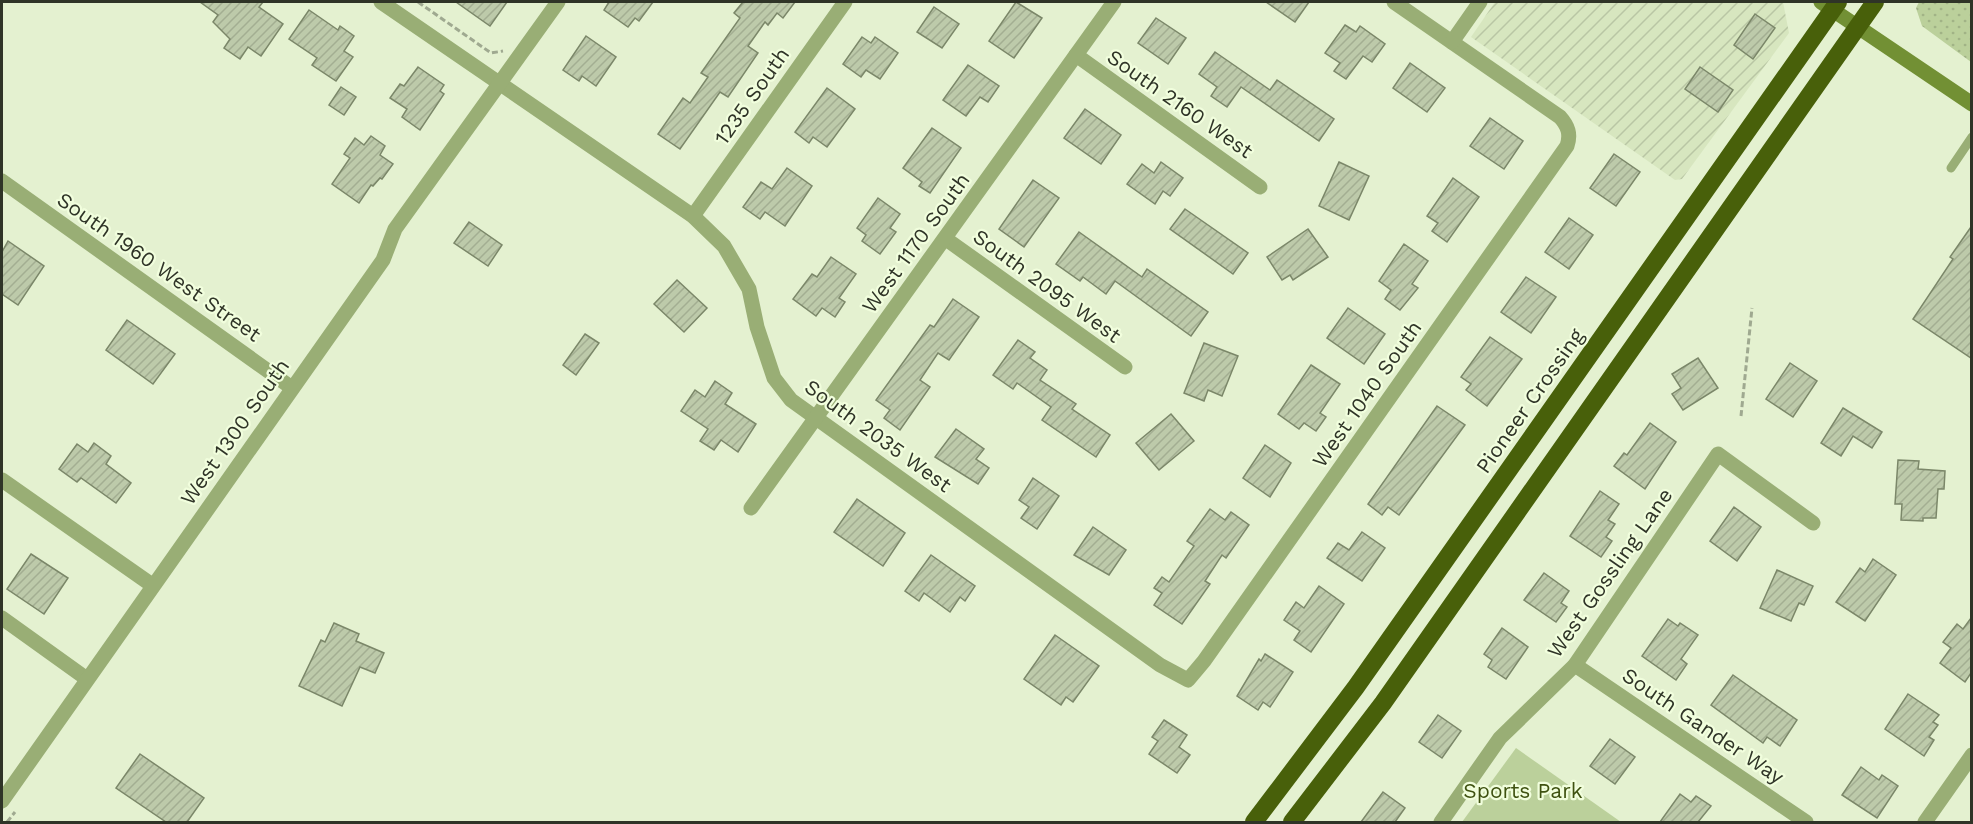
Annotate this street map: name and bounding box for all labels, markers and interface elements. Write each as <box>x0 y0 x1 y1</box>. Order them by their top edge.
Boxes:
street label: 1235 South <box>709 42 794 149</box>
street label: South 2160 West <box>1103 44 1258 163</box>
street label: West 1170 South <box>856 168 975 318</box>
street label: South 1960 West Street <box>53 187 266 347</box>
street label: South 2095 West <box>969 224 1126 348</box>
street label: West 1040 South <box>1307 316 1427 472</box>
street label: Pioneer Crossing <box>1470 323 1589 478</box>
street label: West 1300 South <box>175 354 294 510</box>
street label: South 2035 West <box>800 374 957 497</box>
street label: West Gossling Lane <box>1542 483 1678 662</box>
street label: South Gander Way <box>1618 662 1789 789</box>
park label: Sports Park <box>1463 778 1583 803</box>

